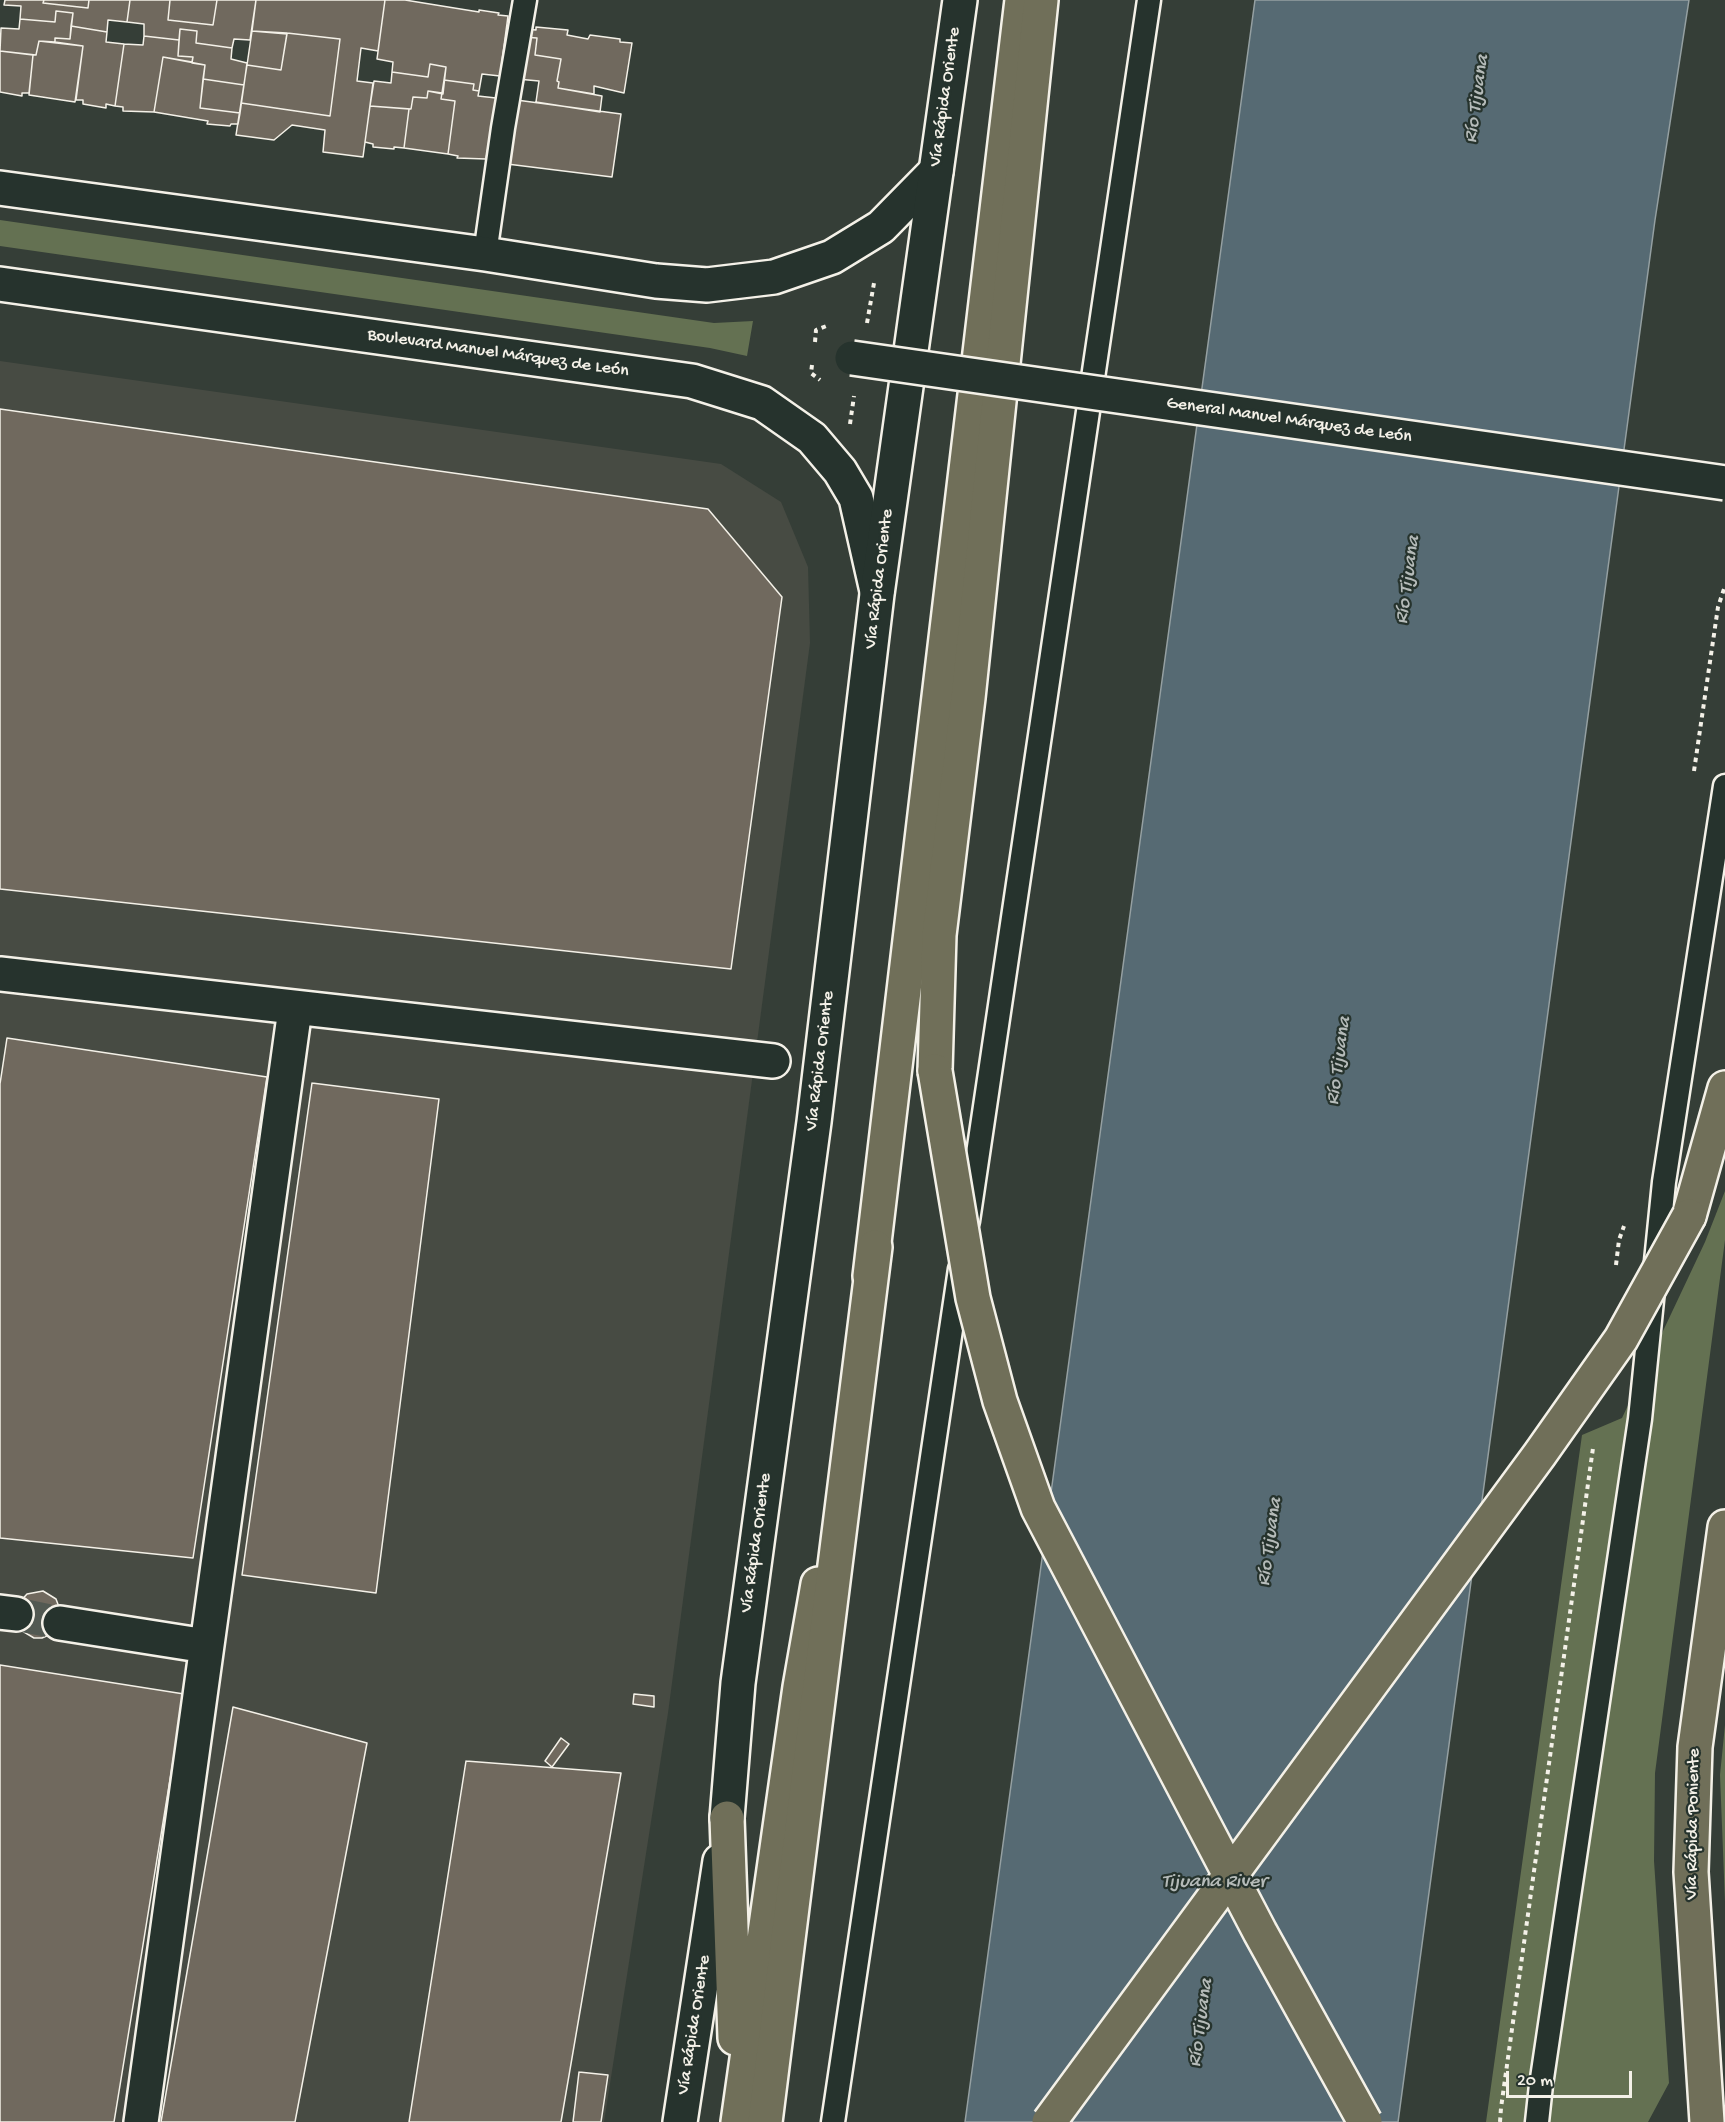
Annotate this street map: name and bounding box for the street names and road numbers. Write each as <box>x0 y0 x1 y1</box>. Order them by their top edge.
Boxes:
street label: Vía Rápida Oriente <box>926 26 966 168</box>
street label: Boulevard Manuel Márquez de León <box>366 325 630 383</box>
street label: General Manuel Márquez de León <box>1165 393 1413 449</box>
street label: Vía Rápida Oriente <box>861 508 899 650</box>
street label: Vía Rápida Oriente <box>802 990 840 1132</box>
street label: Vía Rápida Oriente <box>737 1472 777 1614</box>
street label: Vía Rápida Poniente <box>1682 1748 1706 1900</box>
street label: Vía Rápida Oriente <box>673 1954 717 2096</box>

